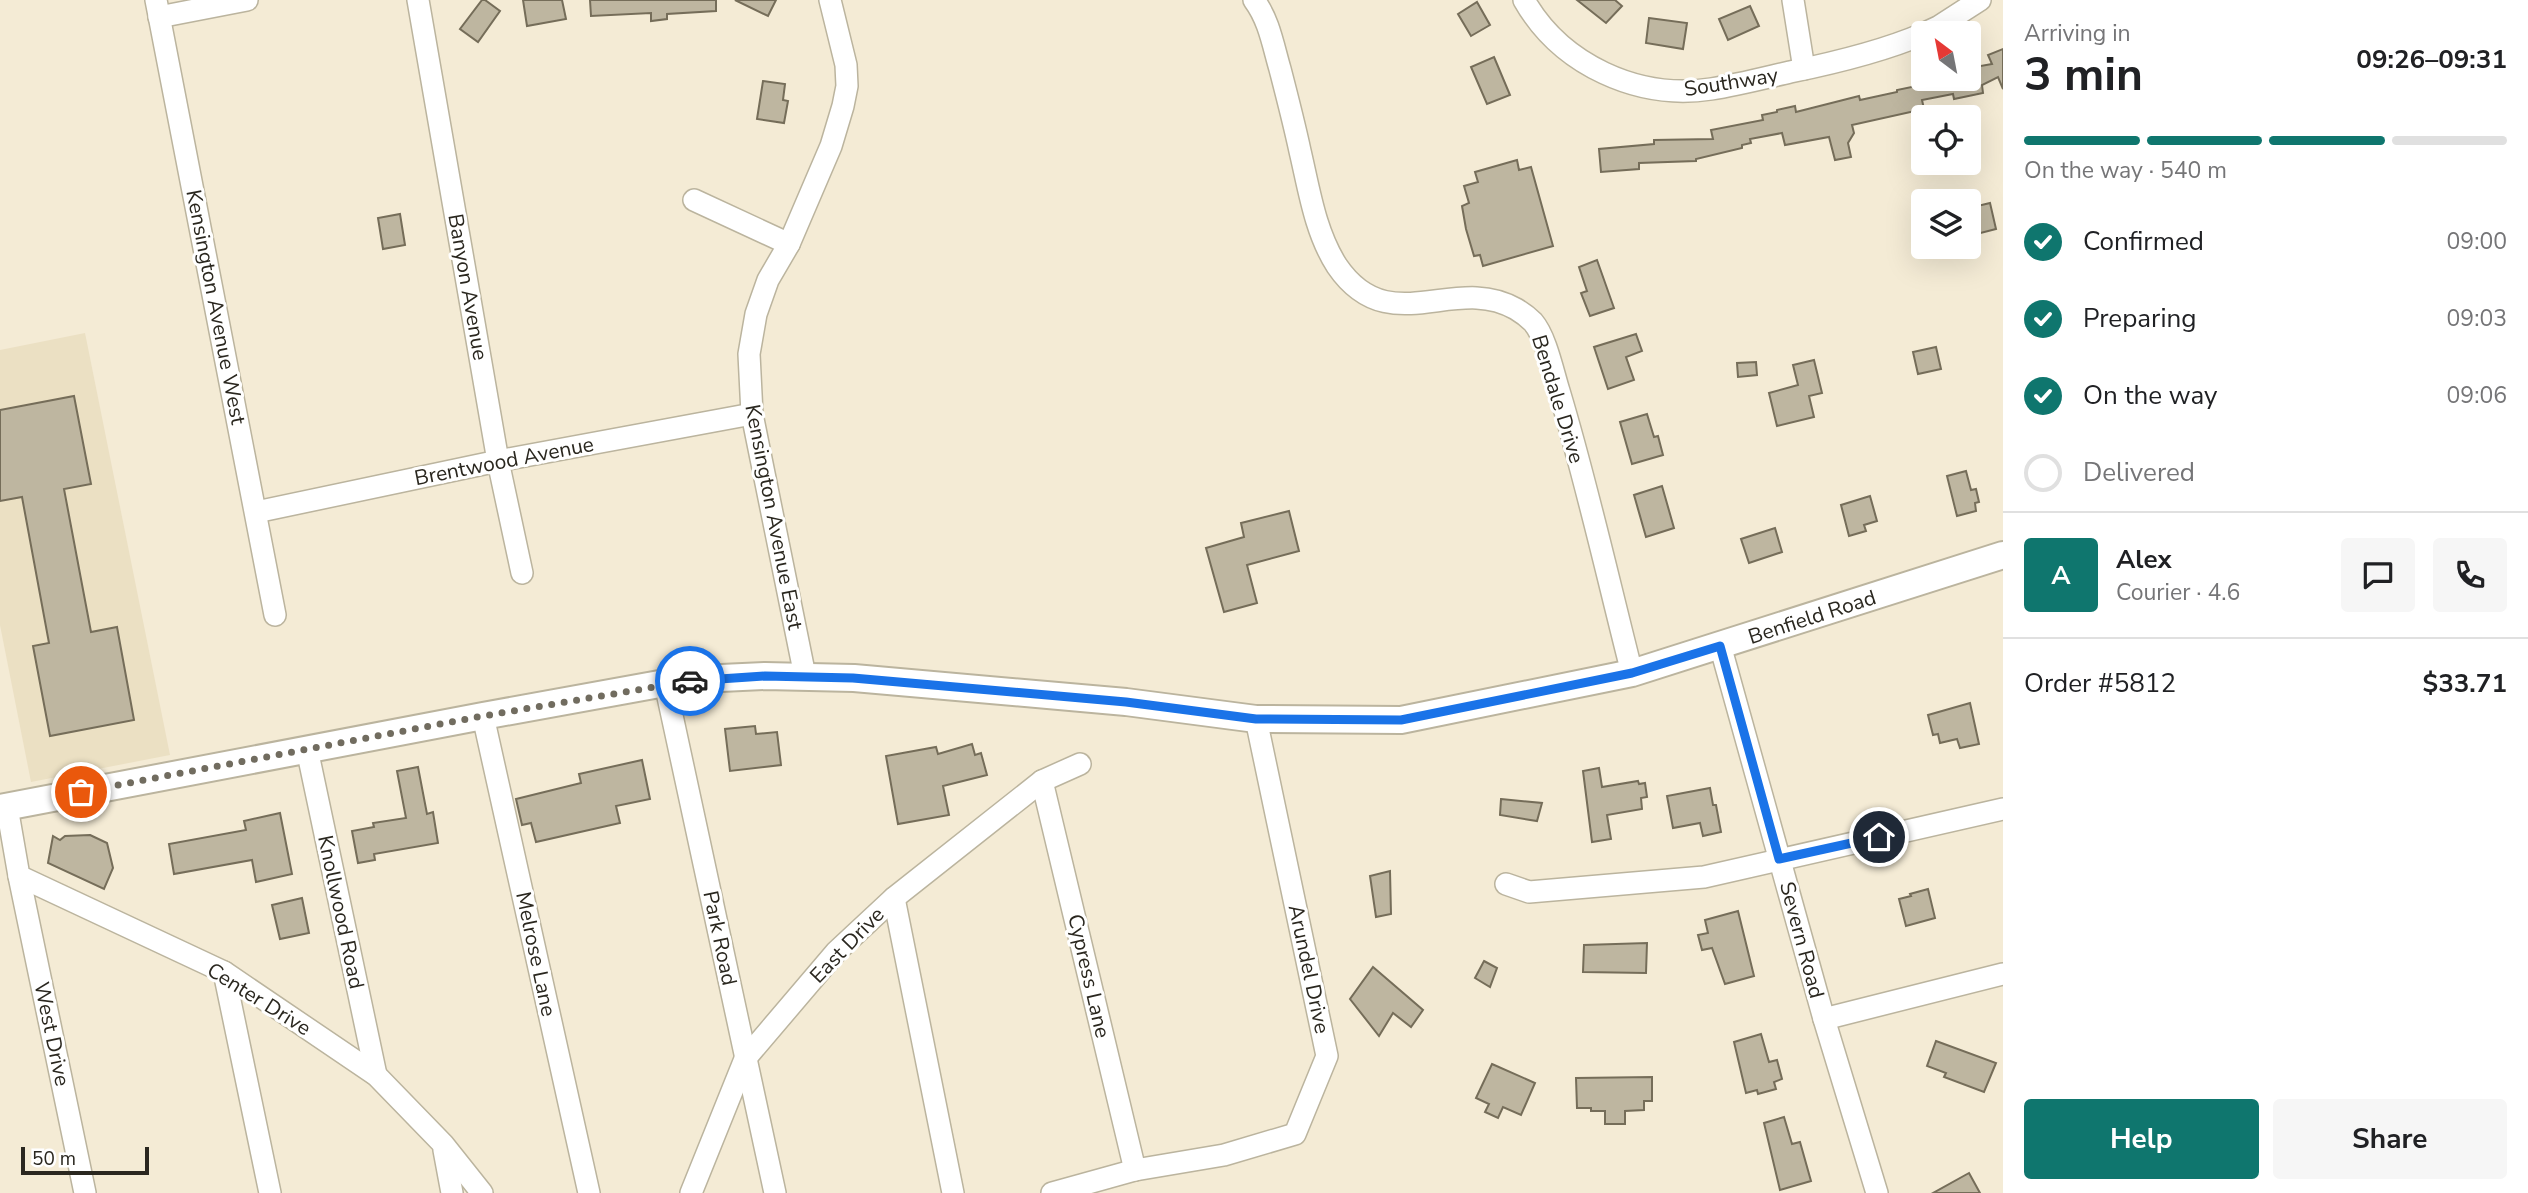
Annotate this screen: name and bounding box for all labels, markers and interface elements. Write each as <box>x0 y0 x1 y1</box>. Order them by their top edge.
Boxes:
text: Arriving in <box>2024 18 2131 49</box>
north arrow <box>1911 21 1981 91</box>
map controls <box>1911 21 1981 259</box>
text: 09:26–09:31 <box>2356 42 2507 77</box>
text: 3 min <box>2024 43 2143 106</box>
street label: Southway <box>1682 61 1780 103</box>
button: locate <box>1911 105 1981 175</box>
text: On the way · 540 m <box>2024 155 2227 186</box>
street label: Kensington Avenue West <box>179 187 253 427</box>
button: layers <box>1911 189 1981 259</box>
street label: Banyon Avenue <box>441 212 495 362</box>
icon: check <box>2024 223 2062 261</box>
text: Confirmed <box>2083 224 2204 259</box>
text: 09:00 <box>2447 226 2507 257</box>
icon: check <box>2024 300 2062 338</box>
text: Preparing <box>2083 301 2196 336</box>
text: 09:03 <box>2447 303 2507 334</box>
street label: Bendale Drive <box>1525 331 1591 467</box>
icon: check <box>2024 377 2062 415</box>
text: On the way <box>2083 378 2217 413</box>
text: 09:06 <box>2447 380 2507 411</box>
street label: Kensington Avenue East <box>738 402 810 633</box>
street label: Brentwood Avenue <box>412 430 596 492</box>
text: Delivered <box>2083 455 2195 490</box>
button: chat <box>2341 538 2415 612</box>
button: phone <box>2433 538 2507 612</box>
text: Alex <box>2116 542 2172 577</box>
text: A <box>2051 558 2071 593</box>
text: Courier · 4.6 <box>2116 577 2240 608</box>
street label: Benfield Road <box>1745 583 1879 651</box>
courier <box>655 646 725 716</box>
icon: car <box>671 662 709 700</box>
text: Order #5812 <box>2024 666 2176 701</box>
text: $33.71 <box>2423 666 2507 701</box>
pin <box>51 762 111 822</box>
icon: bag <box>62 773 100 811</box>
pin <box>1849 807 1909 867</box>
icon: home <box>1860 818 1898 856</box>
street label: Knollwood Road <box>311 833 371 991</box>
street label: Severn Road <box>1773 879 1831 1001</box>
street label: Park Road <box>696 888 744 988</box>
street label: Melrose Lane <box>509 889 563 1019</box>
street label: East Drive <box>804 901 890 989</box>
street label: Arundel Drive <box>1282 902 1336 1036</box>
street label: Cypress Lane <box>1061 911 1117 1041</box>
street label: Center Drive <box>202 956 316 1042</box>
street label: West Drive <box>27 979 77 1089</box>
button: Help <box>2024 1099 2259 1179</box>
button: Share <box>2273 1099 2507 1179</box>
scale bar <box>21 1144 149 1176</box>
text: 50 m <box>32 1146 76 1172</box>

